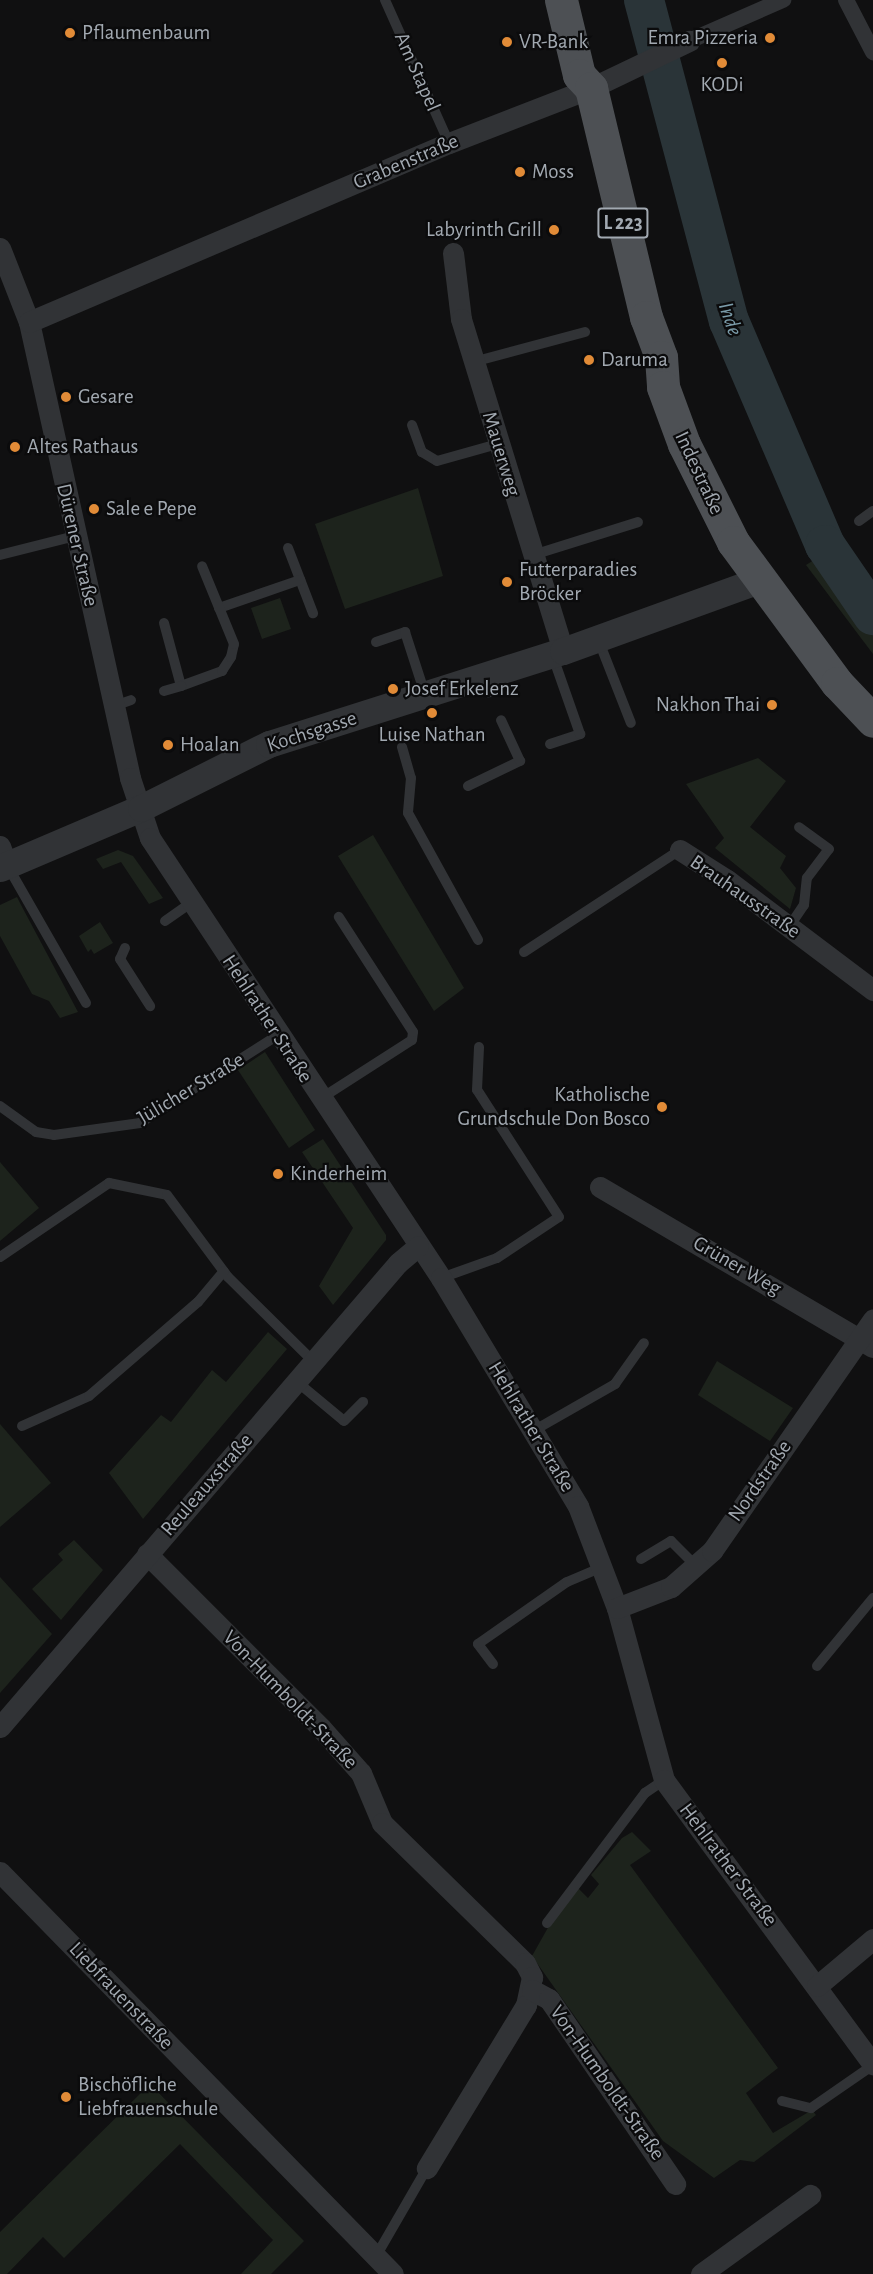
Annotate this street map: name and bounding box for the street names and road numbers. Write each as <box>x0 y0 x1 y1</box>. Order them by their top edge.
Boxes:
street label: Am Stapel <box>388 28 446 116</box>
street label: Grabenstraße <box>350 129 462 195</box>
road number: L 223 <box>596 206 650 240</box>
street label: Mauerweg <box>476 409 526 499</box>
street label: Indestraße <box>669 427 729 519</box>
street label: Dürener Straße <box>51 481 103 609</box>
street label: Kochsgasse <box>264 706 360 758</box>
street label: Brauhausstraße <box>685 850 805 944</box>
street label: Hehlrather Straße <box>216 950 318 1088</box>
street label: Jülicher Straße <box>133 1047 249 1131</box>
street label: Grüner Weg <box>688 1231 786 1301</box>
street label: Hehlrather Straße <box>482 1357 580 1497</box>
street label: Reuleauxstraße <box>156 1429 258 1541</box>
street label: Nordstraße <box>723 1435 797 1527</box>
street label: Von-Humboldt-Straße <box>217 1625 363 1775</box>
street label: Hehlrather Straße <box>673 1798 783 1932</box>
street label: Liebfrauenstraße <box>63 1937 179 2055</box>
street label: Von-Humboldt-Straße <box>544 2001 670 2165</box>

